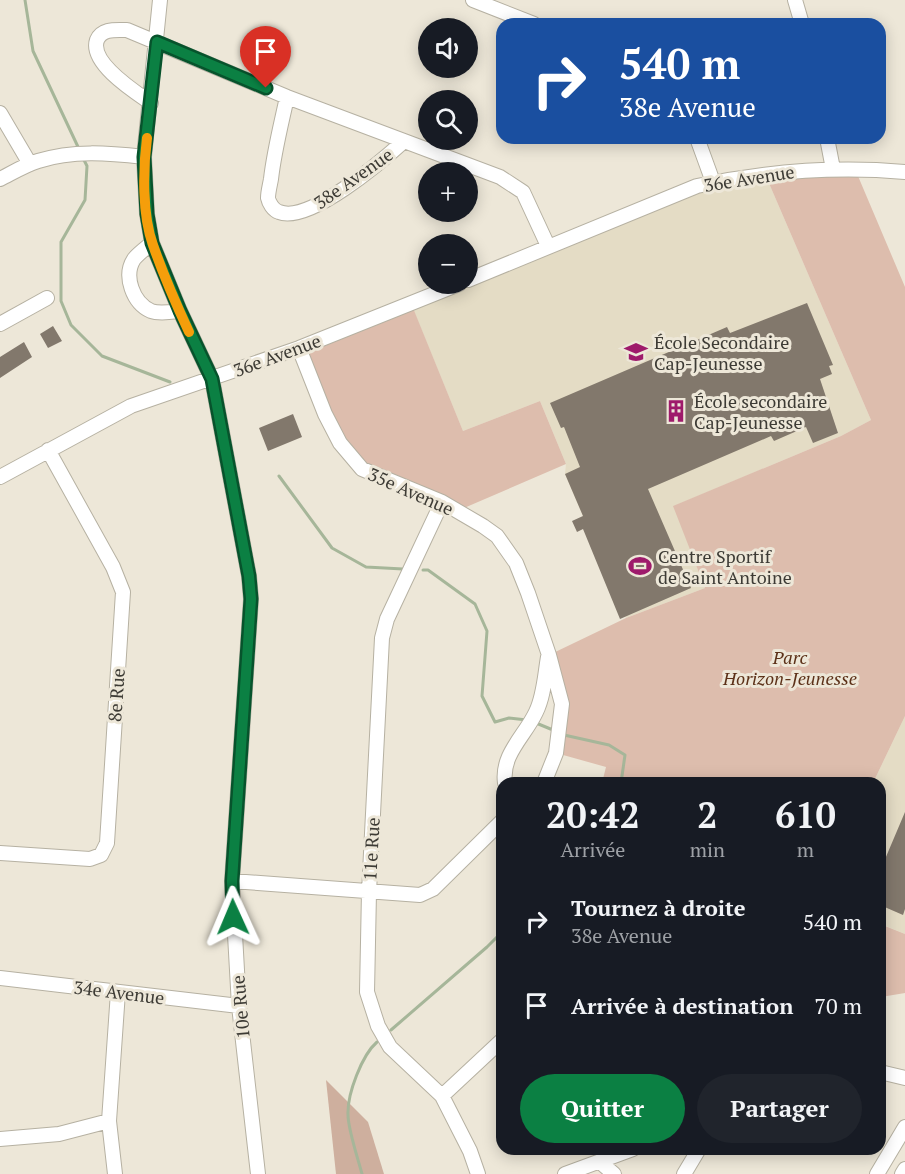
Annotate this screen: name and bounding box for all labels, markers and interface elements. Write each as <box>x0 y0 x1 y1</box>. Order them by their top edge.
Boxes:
map controls <box>418 18 478 294</box>
button: sound <box>418 18 478 78</box>
pin <box>240 26 291 88</box>
icon: arrive <box>249 35 282 68</box>
text: 540 m <box>619 35 740 91</box>
icon: right <box>520 42 598 120</box>
text: 38e Avenue <box>619 89 756 125</box>
button: search <box>418 90 478 150</box>
street label: 38e Avenue <box>309 142 397 214</box>
street label: 36e Avenue <box>702 159 796 197</box>
button: + <box>418 162 478 222</box>
button: − <box>418 234 478 294</box>
street label: 36e Avenue <box>230 328 324 382</box>
place label: École Secondaire Cap-Jeunesse <box>654 330 789 375</box>
school or university icon: École Secondaire Cap-Jeunesse <box>623 339 649 365</box>
place label: École secondaire Cap-Jeunesse <box>694 389 827 434</box>
building icon: École secondaire Cap-Jeunesse <box>663 398 689 424</box>
street label: 35e Avenue <box>364 461 458 521</box>
place label: Centre Sportif de Saint Antoine <box>658 544 792 589</box>
sports icon: Centre Sportif de Saint Antoine <box>627 553 653 579</box>
park label: Parc Horizon-Jeunesse <box>722 645 857 690</box>
street label: 8e Rue <box>102 667 130 723</box>
text: 20:42 <box>546 791 640 838</box>
text: 2 <box>697 791 718 838</box>
text: 610 <box>775 791 836 838</box>
street label: 11e Rue <box>357 817 385 881</box>
text: Arrivée <box>560 836 625 863</box>
text: min <box>690 836 725 863</box>
text: m <box>797 836 814 863</box>
position arrow <box>201 885 265 949</box>
text: Tournez à droite <box>571 893 746 922</box>
icon: right <box>520 905 553 938</box>
text: 540 m <box>802 907 862 936</box>
text: 38e Avenue <box>571 922 672 949</box>
street label: 10e Rue <box>225 974 255 1040</box>
street label: 34e Avenue <box>72 975 166 1009</box>
icon: arrive <box>520 989 553 1022</box>
text: Arrivée à destination <box>571 991 793 1020</box>
text: 70 m <box>814 991 862 1020</box>
button: Quitter <box>520 1074 685 1143</box>
button: Partager <box>697 1074 862 1143</box>

